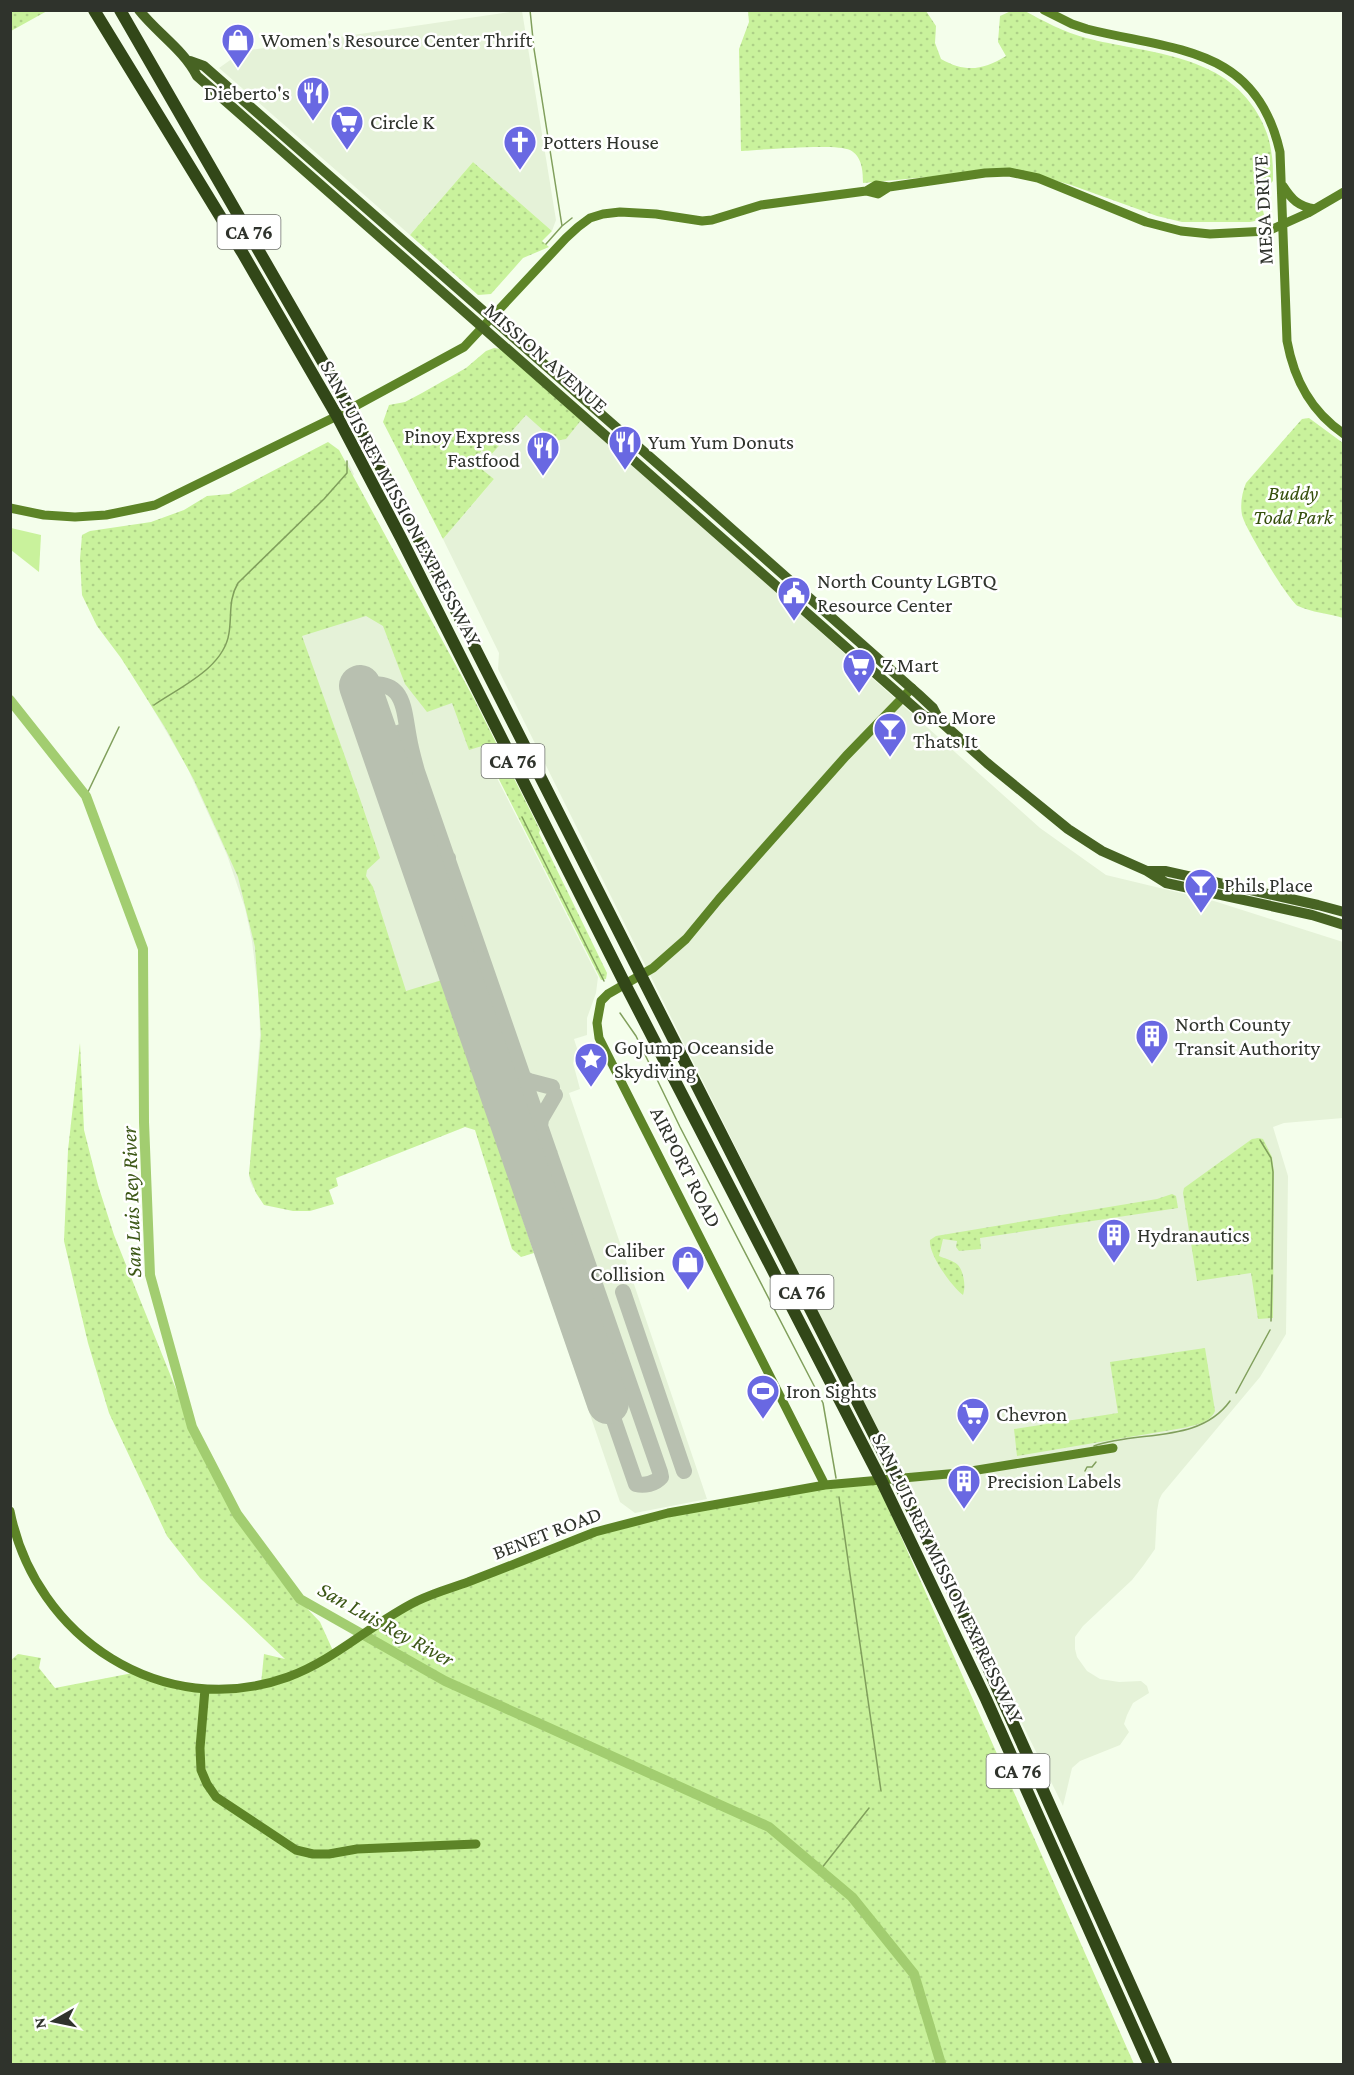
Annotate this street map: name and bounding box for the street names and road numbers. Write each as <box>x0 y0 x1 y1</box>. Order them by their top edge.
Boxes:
street label: MESA DRIVE <box>1248 154 1278 266</box>
road number: CA 76 <box>218 215 280 249</box>
street label: MISSION AVENUE <box>479 298 613 418</box>
street label: SAN LUIS REY MISSION EXPRESSWAY <box>315 356 487 651</box>
road number: CA 76 <box>482 744 544 778</box>
street label: AIRPORT ROAD <box>645 1103 727 1231</box>
road number: CA 76 <box>770 1275 834 1309</box>
street label: SAN LUIS REY MISSION EXPRESSWAY <box>867 1429 1029 1728</box>
street label: BENET ROAD <box>489 1501 605 1565</box>
road number: CA 76 <box>986 1754 1050 1788</box>

